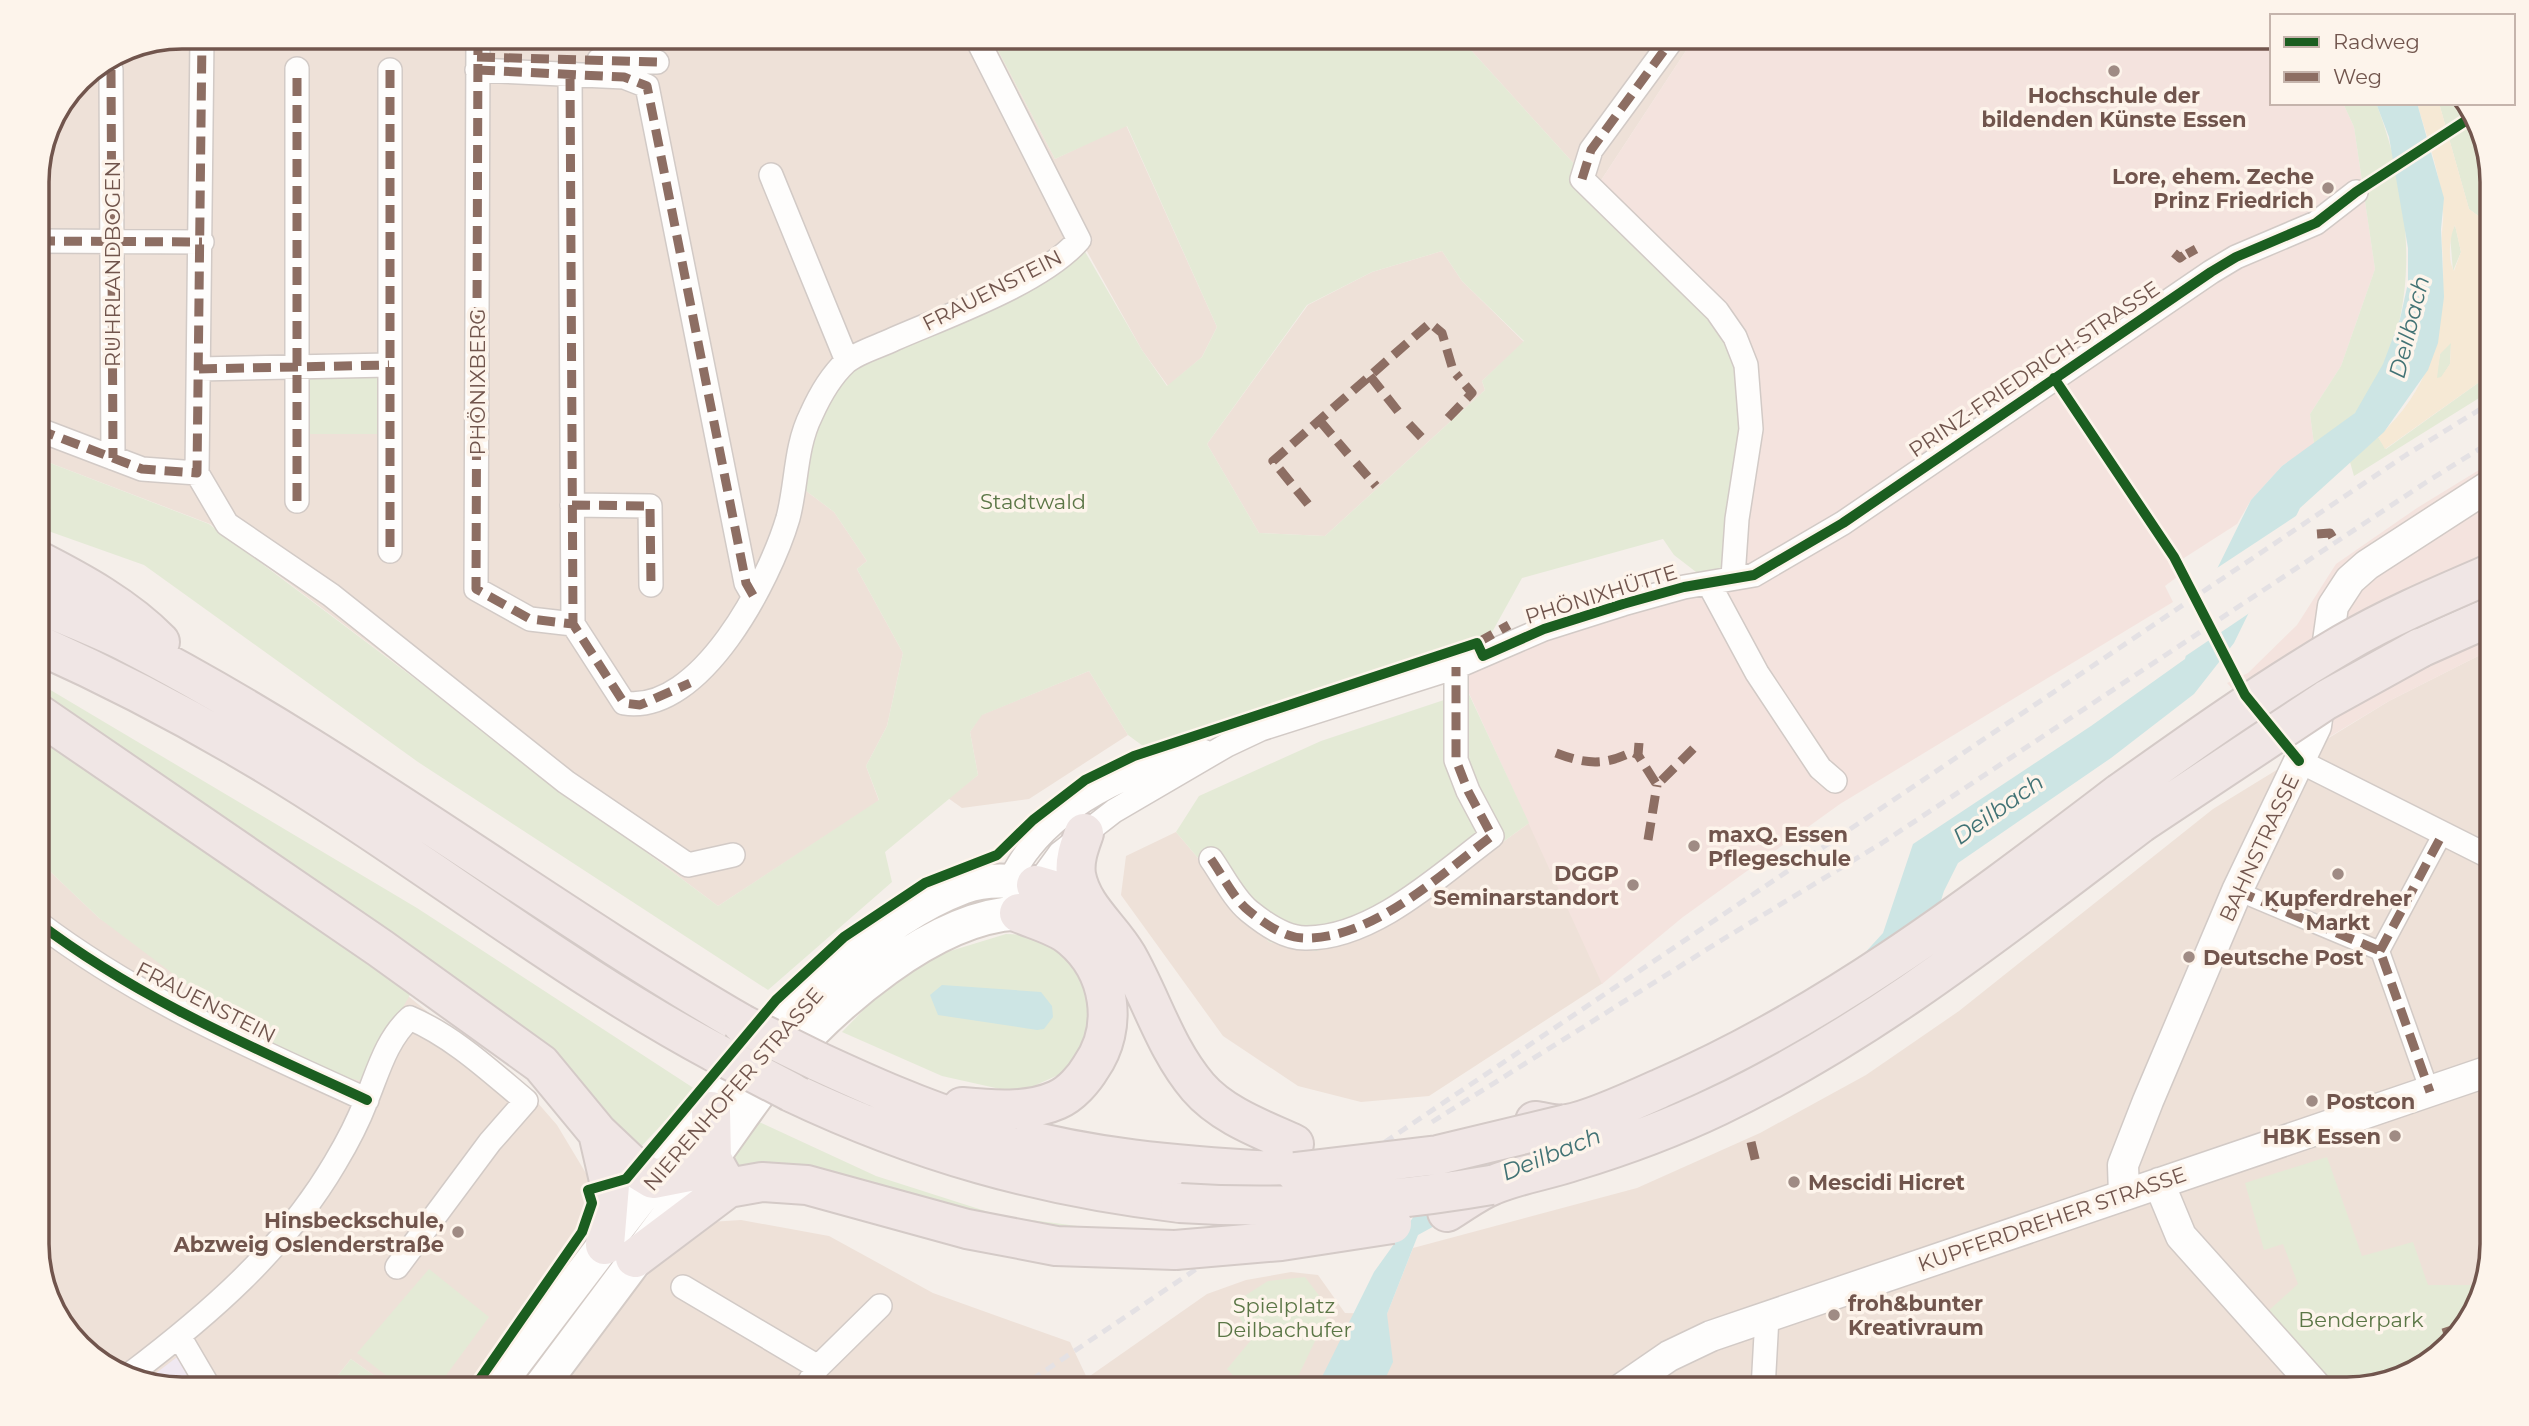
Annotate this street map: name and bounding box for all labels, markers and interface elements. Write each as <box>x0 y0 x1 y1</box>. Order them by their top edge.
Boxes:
legend <box>2270 14 2515 105</box>
text: Radweg <box>2333 29 2420 54</box>
marker: Hochschule der bildenden Künste Essen <box>2106 63 2122 79</box>
text: Weg <box>2333 64 2382 89</box>
place label: Hochschule der bildenden Künste Essen <box>1981 83 2247 132</box>
street label: RUHRLANDBOGEN <box>100 161 125 367</box>
place label: Lore, ehem. Zeche Prinz Friedrich <box>2112 164 2314 213</box>
marker: Lore, ehem. Zeche Prinz Friedrich <box>2320 180 2336 196</box>
street label: FRAUENSTEIN <box>918 244 1066 336</box>
water label: Deilbach <box>2383 273 2435 381</box>
street label: PRINZ-FRIEDRICH-STRASSE <box>1904 276 2164 462</box>
street label: PHÖNIXBERG <box>465 308 490 456</box>
park label: Stadtwald <box>980 489 1086 514</box>
street label: PHÖNIXHÜTTE <box>1522 559 1680 629</box>
water label: Deilbach <box>1947 767 2049 851</box>
street label: BAHNSTRASSE <box>2214 770 2304 926</box>
place label: maxQ. Essen Pflegeschule <box>1708 822 1851 871</box>
marker: maxQ. Essen Pflegeschule <box>1686 838 1702 854</box>
place label: DGGP Seminarstandort <box>1433 861 1619 910</box>
marker: Kupferdreher Markt <box>2330 866 2346 882</box>
marker: DGGP Seminarstandort <box>1625 877 1641 893</box>
place label: Kupferdreher Markt <box>2264 886 2412 935</box>
place label: Deutsche Post <box>2203 945 2364 970</box>
marker: Deutsche Post <box>2181 949 2197 965</box>
street label: FRAUENSTEIN <box>132 956 280 1048</box>
street label: NIERENHOFER STRASSE <box>638 982 828 1196</box>
place label: Postcon <box>2326 1089 2415 1114</box>
marker: Postcon <box>2304 1093 2320 1109</box>
water label: Deilbach <box>1497 1121 1605 1187</box>
place label: HBK Essen <box>2262 1124 2381 1149</box>
marker: HBK Essen <box>2387 1128 2403 1144</box>
street label: KUPFERDREHER STRASSE <box>1915 1161 2189 1277</box>
place label: Mescidi Hicret <box>1808 1170 1965 1195</box>
marker: Mescidi Hicret <box>1786 1174 1802 1190</box>
place label: Hinsbeckschule, Abzweig Oslenderstraße <box>173 1208 444 1257</box>
marker: Hinsbeckschule, Abzweig Oslenderstraße <box>450 1224 466 1240</box>
place label: froh&bunter Kreativraum <box>1848 1291 1984 1340</box>
park label: Spielplatz Deilbachufer <box>1216 1293 1352 1342</box>
marker: froh&bunter Kreativraum <box>1826 1307 1842 1323</box>
park label: Benderpark <box>2298 1307 2424 1332</box>

